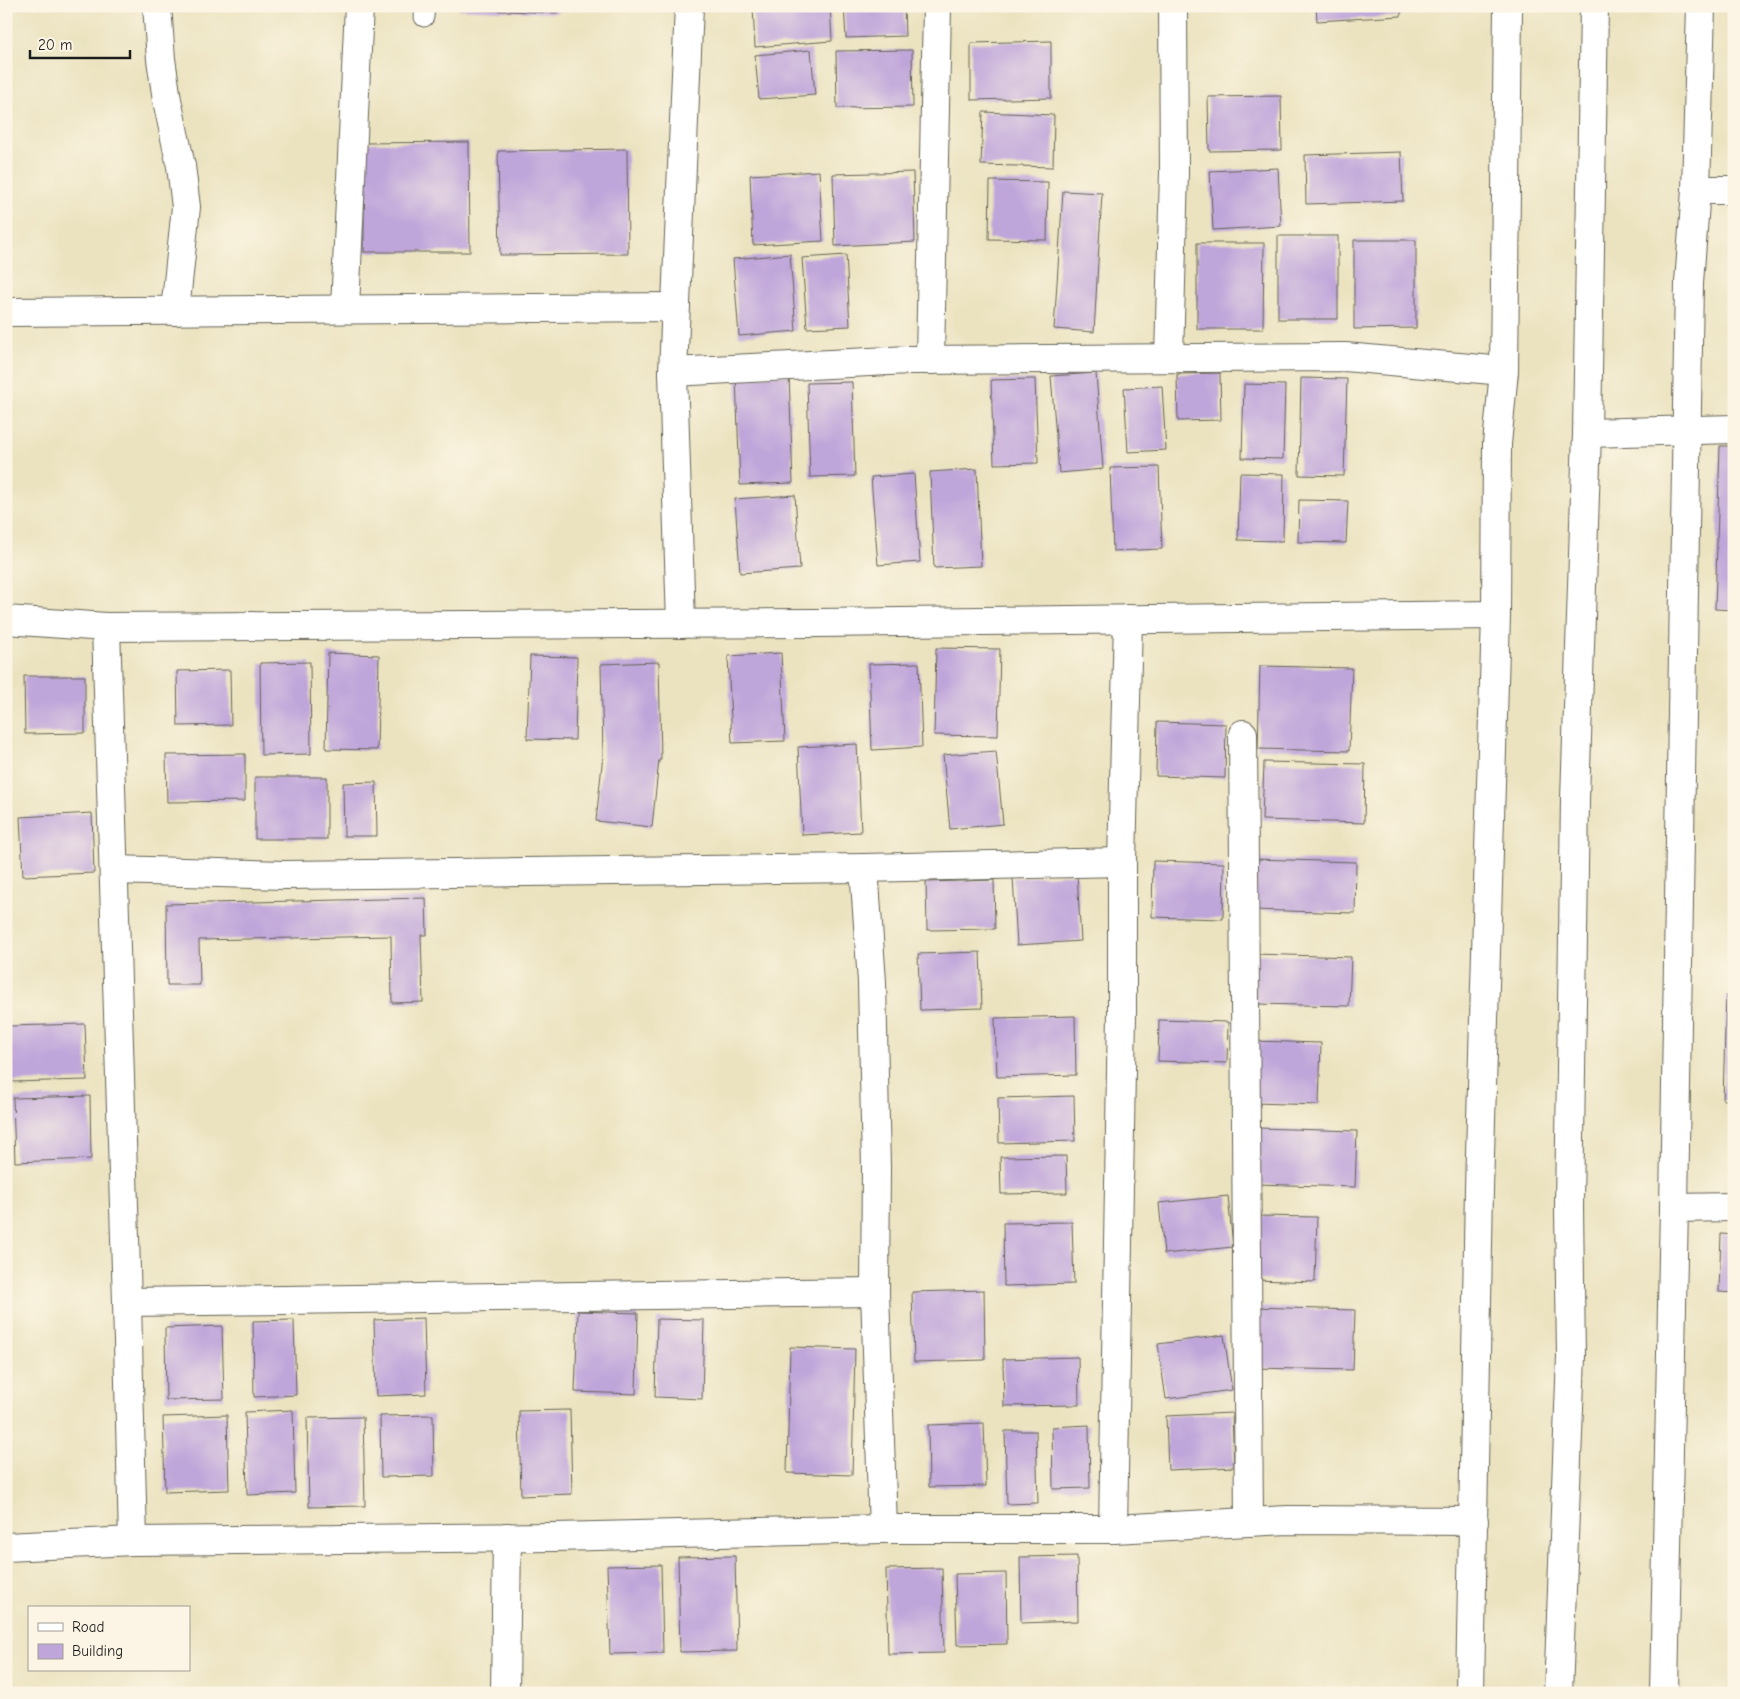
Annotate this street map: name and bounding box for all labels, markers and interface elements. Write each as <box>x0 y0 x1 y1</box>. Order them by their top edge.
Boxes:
scale bar <box>30 28 130 60</box>
text: 20 m <box>38 36 72 54</box>
legend <box>28 1606 190 1672</box>
text: Road <box>72 1618 104 1636</box>
text: Building <box>72 1642 123 1660</box>

